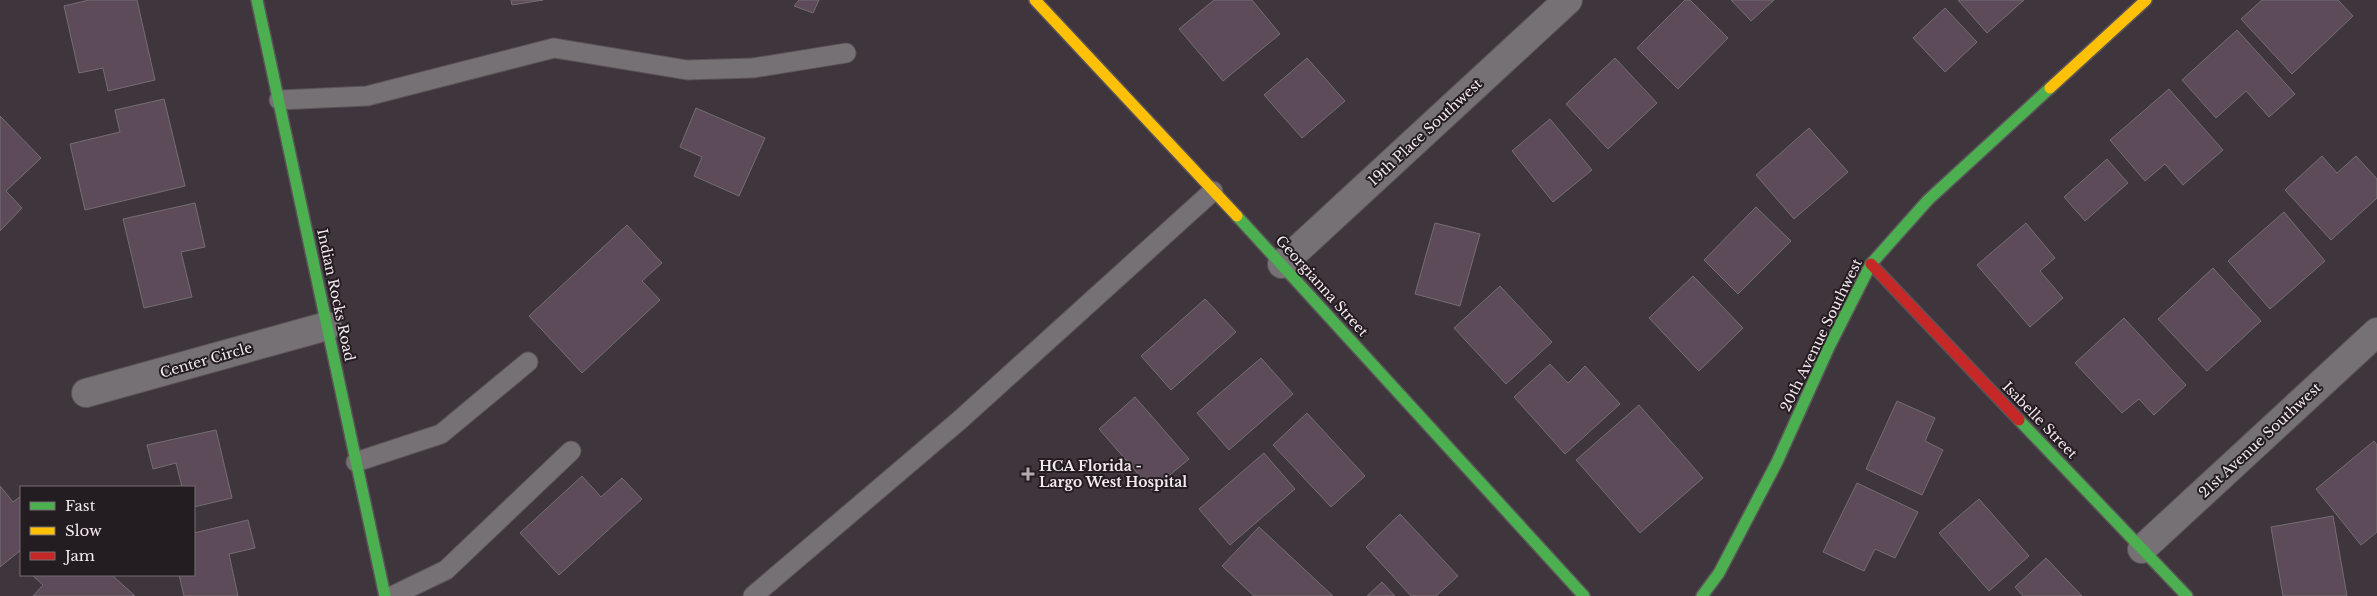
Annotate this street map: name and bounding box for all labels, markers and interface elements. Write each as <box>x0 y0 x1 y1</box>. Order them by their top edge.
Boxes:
street label: 19th Place Southwest <box>1364 74 1486 189</box>
street label: Indian Rocks Road <box>313 227 359 363</box>
street label: Georgianna Street <box>1272 232 1373 341</box>
street label: 20th Avenue Southwest <box>1776 255 1866 414</box>
street label: Center Circle <box>158 338 254 382</box>
street label: Isabelle Street <box>1999 378 2082 463</box>
street label: 21st Avenue Southwest <box>2195 378 2325 501</box>
place label: HCA Florida - Largo West Hospital <box>1039 457 1187 491</box>
marker: HCA Florida - Largo West Hospital <box>1021 467 1035 481</box>
legend <box>20 486 195 576</box>
text: Fast <box>65 496 96 515</box>
text: Slow <box>65 521 102 540</box>
text: Jam <box>63 546 95 565</box>

